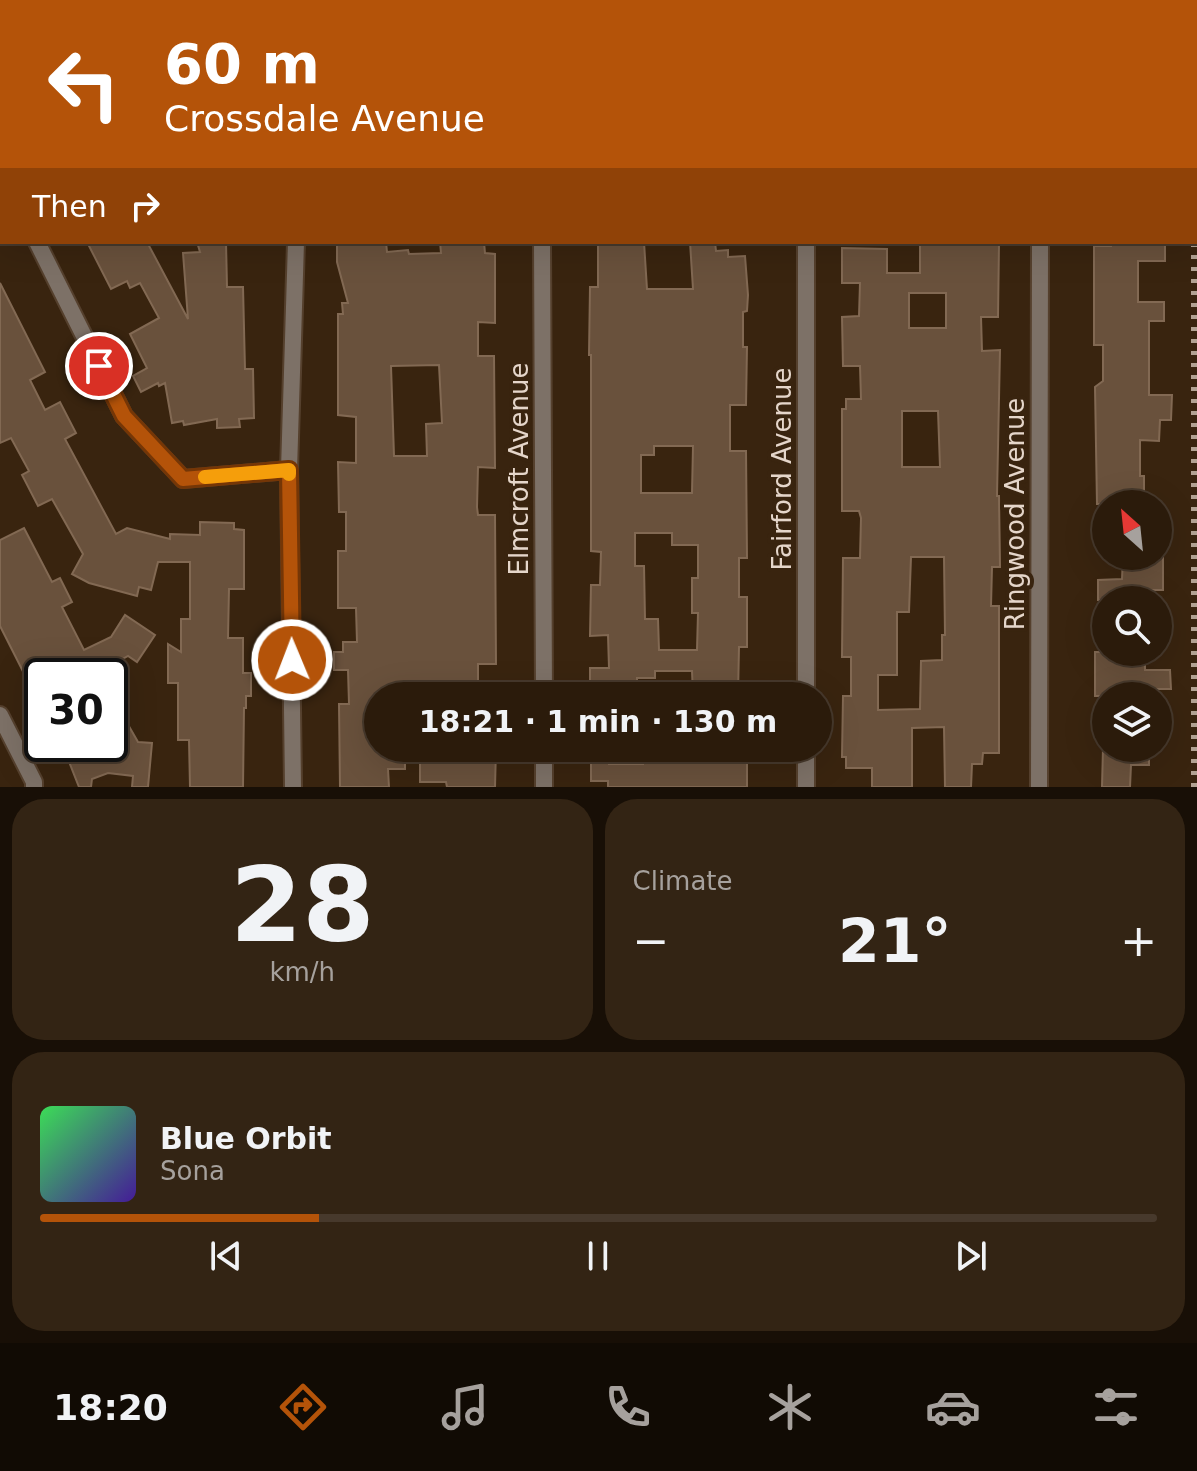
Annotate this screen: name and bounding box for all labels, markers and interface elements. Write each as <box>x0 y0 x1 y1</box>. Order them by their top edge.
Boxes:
text: 60 m <box>164 31 320 96</box>
icon: left <box>32 32 136 136</box>
text: Crossdale Avenue <box>164 98 485 139</box>
icon: right <box>123 184 167 228</box>
text: Then <box>32 189 107 224</box>
pin <box>65 332 133 400</box>
icon: arrive <box>77 344 121 388</box>
street label: Elmcroft Avenue <box>504 362 534 576</box>
street label: Fairford Avenue <box>767 367 797 571</box>
street label: Ringwood Avenue <box>1000 398 1030 630</box>
north arrow <box>1092 490 1172 570</box>
map controls <box>1092 490 1172 762</box>
button: search <box>1092 586 1172 666</box>
position arrow <box>250 618 334 702</box>
speed limit sign: 30 <box>24 658 128 762</box>
button: layers <box>1092 682 1172 762</box>
text: 18:21 · 1 min · 130 m <box>419 704 777 739</box>
text: 28 <box>230 844 375 966</box>
text: Climate <box>633 866 733 896</box>
text: 21° <box>838 906 952 976</box>
text: − <box>633 915 669 966</box>
text: + <box>1120 915 1157 966</box>
text: km/h <box>269 957 335 987</box>
text: Blue Orbit <box>160 1121 332 1156</box>
text: Sona <box>160 1156 225 1186</box>
icon: previous <box>204 1234 248 1278</box>
icon: pause <box>576 1234 620 1278</box>
icon: next <box>949 1234 993 1278</box>
icon: directions <box>275 1379 331 1435</box>
icon: music <box>437 1379 493 1435</box>
icon: phone <box>600 1379 656 1435</box>
icon: climate <box>762 1379 818 1435</box>
icon: car <box>925 1379 981 1435</box>
icon: filters <box>1088 1379 1144 1435</box>
text: 18:20 <box>53 1387 168 1428</box>

